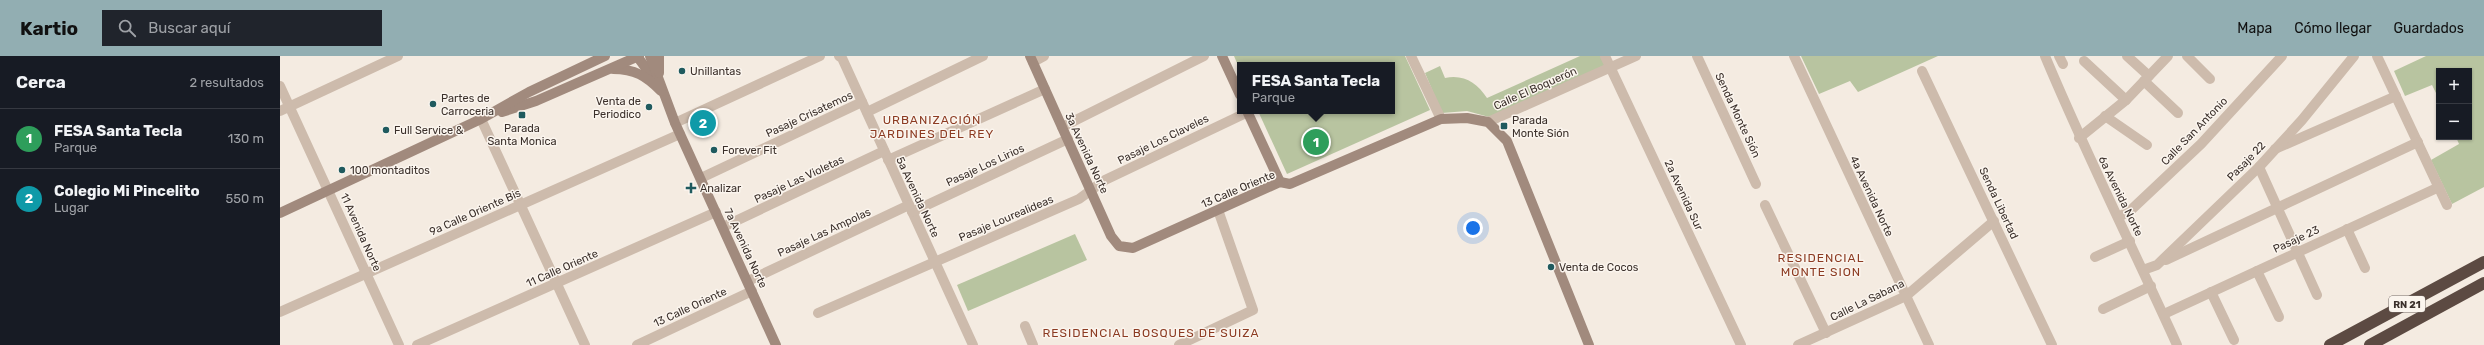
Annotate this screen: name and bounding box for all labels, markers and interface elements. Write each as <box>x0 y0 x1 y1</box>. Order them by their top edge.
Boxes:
search box <box>102 10 382 46</box>
text: Kartio <box>20 17 78 40</box>
icon: search <box>116 17 138 39</box>
text: Buscar aquí <box>148 19 230 37</box>
text: Mapa <box>2237 20 2272 37</box>
text: Cómo llegar <box>2294 20 2372 37</box>
text: Guardados <box>2394 20 2464 37</box>
popup <box>1237 62 1395 114</box>
street label: Calle El Boquerón <box>1492 64 1579 113</box>
place label: Unillantas <box>690 65 741 78</box>
marker: Unillantas <box>677 66 687 76</box>
map controls <box>2436 68 2472 140</box>
button: + <box>2436 68 2472 104</box>
street label: Senda Monte Sión <box>1712 71 1763 160</box>
text: Cerca <box>16 72 66 92</box>
text: FESA Santa Tecla <box>1252 72 1380 90</box>
text: 2 resultados <box>189 75 264 90</box>
street label: Pasaje Crisatemos <box>764 88 855 140</box>
text: Parque <box>1252 90 1295 105</box>
place label: Partes de Carroceria <box>441 92 494 118</box>
place label: Venta de Periodico <box>593 95 641 121</box>
street label: Calle San Antonio <box>2158 95 2230 168</box>
marker: Partes de Carroceria <box>428 99 438 109</box>
marker: Venta de Periodico <box>644 102 654 112</box>
button: − <box>2436 104 2472 140</box>
pin: 2 <box>690 108 716 138</box>
marker: Parada Santa Monica <box>517 110 527 120</box>
street label: 3a Avenida Norte <box>1062 111 1111 196</box>
street label: Pasaje Los Claveles <box>1116 112 1211 167</box>
district label: URBANIZACIÓN JARDINES DEL REY <box>870 113 994 141</box>
place label: Parada Monte Sión <box>1512 114 1569 140</box>
marker: Parada Monte Sión <box>1499 121 1509 131</box>
text: FESA Santa Tecla <box>54 122 182 140</box>
place label: Parada Santa Monica <box>487 122 557 148</box>
place label: Full Service & <box>394 124 464 137</box>
marker: Full Service & <box>381 125 391 135</box>
pin: 1 <box>1303 127 1329 157</box>
text: 1 <box>26 131 32 146</box>
text: 130 m <box>228 131 264 146</box>
street label: Pasaje 22 <box>2225 139 2268 184</box>
text: Parque <box>54 140 97 155</box>
street label: Pasaje Los Lirios <box>944 141 1027 189</box>
place label: Forever Fit <box>722 144 777 157</box>
marker: Forever Fit <box>709 145 719 155</box>
street label: Pasaje Las Violetas <box>752 153 847 206</box>
street label: 4a Avenida Norte <box>1847 154 1896 239</box>
street label: 6a Avenida Norte <box>2096 154 2146 238</box>
street label: 5a Avenida Norte <box>893 155 942 240</box>
street label: 2a Avenida Sur <box>1662 158 1706 233</box>
place label: 100 montaditos <box>350 164 430 177</box>
marker: 100 montaditos <box>337 165 347 175</box>
street label: Senda Libertad <box>1976 165 2021 241</box>
street label: 13 Calle Oriente <box>1199 168 1277 211</box>
text: Colegio Mi Pincelito <box>54 182 200 200</box>
marker: Analizar <box>685 182 697 194</box>
place label: Analizar <box>700 182 742 195</box>
street label: 9a Calle Oriente Bis <box>427 186 523 238</box>
text: 2 <box>25 191 33 206</box>
text: 550 m <box>226 191 264 206</box>
street label: 11 Avenida Norte <box>337 191 384 273</box>
street label: Pasaje Lourealideas <box>957 192 1056 244</box>
text: Lugar <box>54 200 89 215</box>
street label: Pasaje Las Ampolas <box>776 205 873 260</box>
street label: 7a Avenida Norte <box>721 206 770 290</box>
your location <box>1463 218 1483 238</box>
street label: Pasaje 23 <box>2271 223 2322 256</box>
street label: 11 Calle Oriente <box>524 247 600 290</box>
district label: RESIDENCIAL MONTE SION <box>1778 251 1864 279</box>
place label: Venta de Cocos <box>1559 261 1639 274</box>
marker: Venta de Cocos <box>1546 262 1556 272</box>
street label: Calle La Sabana <box>1828 277 1906 324</box>
street label: 13 Calle Oriente <box>652 285 729 330</box>
road number: RN 21 <box>2389 296 2425 312</box>
district label: RESIDENCIAL BOSQUES DE SUIZA <box>1042 326 1260 340</box>

